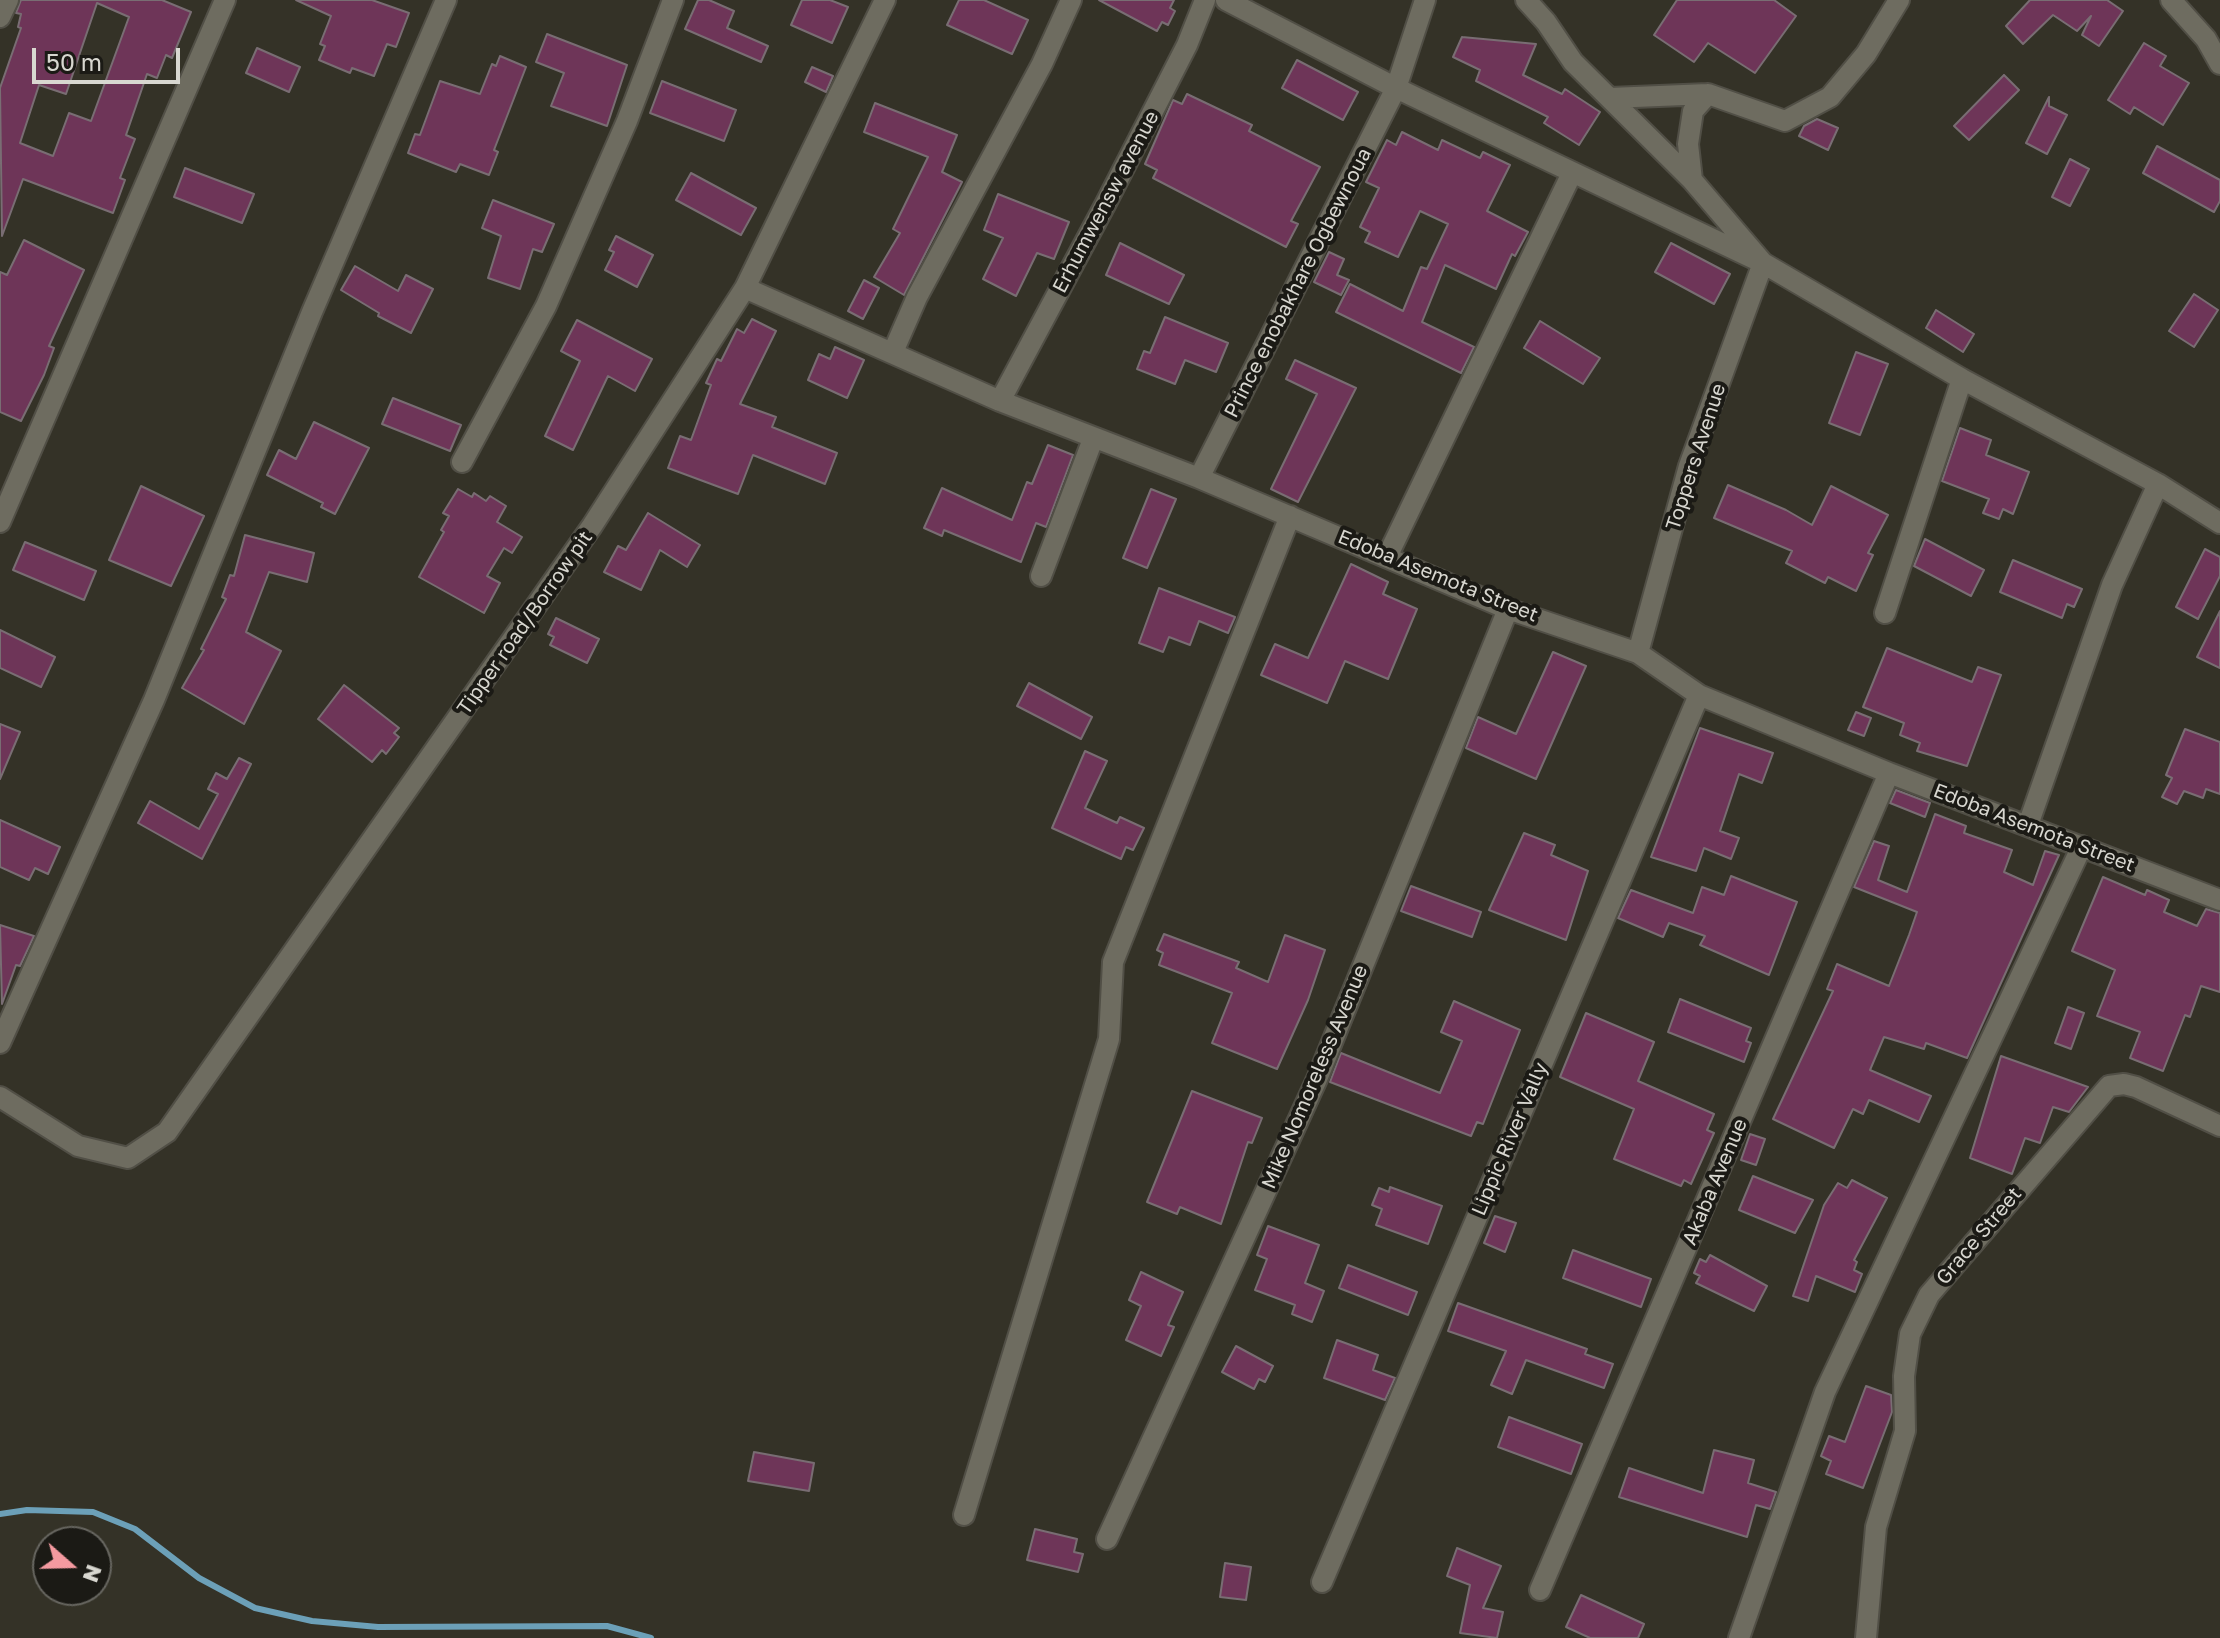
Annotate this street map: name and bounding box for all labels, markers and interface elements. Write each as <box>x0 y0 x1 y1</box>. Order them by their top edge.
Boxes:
scale bar <box>36 32 184 82</box>
text: 50 m <box>46 47 102 76</box>
street label: Erhumwensw avenue <box>1048 107 1164 297</box>
street label: Prince enobakhare Ogbewnoua <box>1219 144 1377 422</box>
street label: Toppers Avenue <box>1661 381 1731 533</box>
street label: Edoba Asemota Street <box>1334 525 1542 627</box>
street label: Tipper road/Borrow pit <box>452 526 598 720</box>
street label: Edoba Asemota Street <box>1930 779 2138 877</box>
street label: Mike Nomoreless Avenue <box>1257 962 1373 1192</box>
street label: Lippic River Vally <box>1467 1059 1553 1219</box>
street label: Akaba Avenue <box>1678 1115 1752 1249</box>
street label: Grace Street <box>1931 1182 2027 1290</box>
north arrow <box>32 1526 112 1606</box>
text: N <box>78 1561 109 1586</box>

